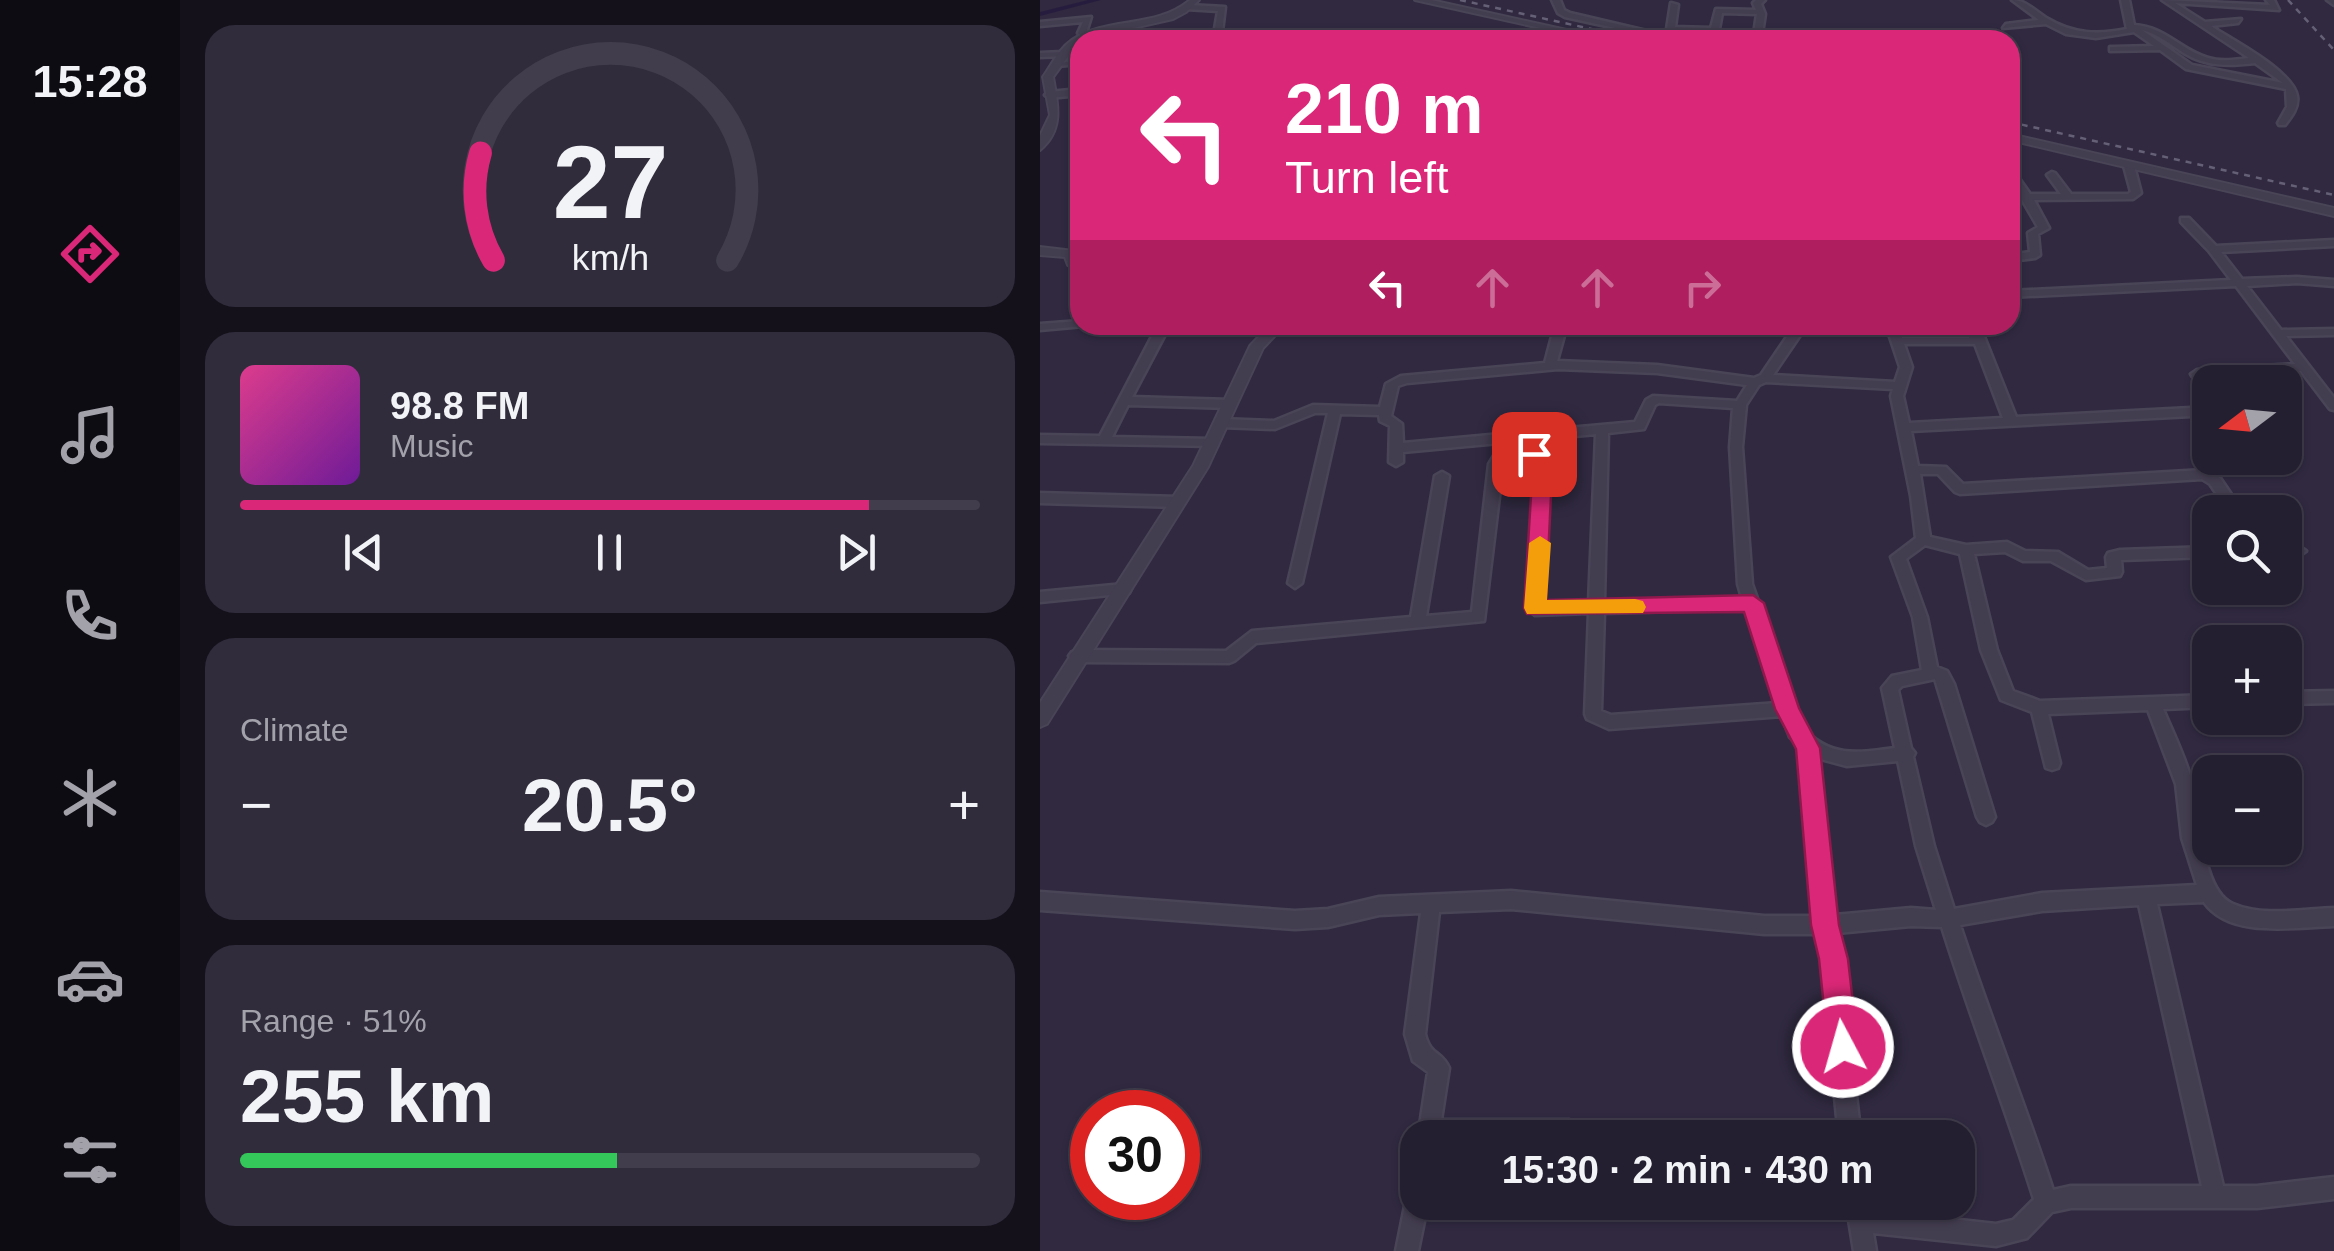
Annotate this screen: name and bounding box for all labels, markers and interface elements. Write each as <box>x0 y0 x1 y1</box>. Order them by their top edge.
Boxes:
text: 15:28 <box>32 56 148 107</box>
icon: left <box>1120 70 1250 200</box>
text: 210 m <box>1285 70 1483 148</box>
text: 27 <box>552 124 668 240</box>
text: Turn left <box>1285 152 1448 203</box>
icon: directions <box>55 219 125 289</box>
text: km/h <box>571 238 649 278</box>
icon: left <box>1360 260 1415 315</box>
icon: ahead <box>1465 260 1520 315</box>
icon: ahead <box>1570 260 1625 315</box>
icon: right <box>1675 260 1730 315</box>
north arrow <box>2192 365 2302 475</box>
map controls <box>2192 365 2302 865</box>
text: 98.8 FM <box>390 385 529 427</box>
icon: music <box>55 400 125 470</box>
pin <box>1492 412 1577 497</box>
icon: arrive <box>1507 427 1562 482</box>
text: Music <box>390 428 474 464</box>
button: search <box>2192 495 2302 605</box>
icon: previous <box>336 525 391 580</box>
icon: pause <box>582 525 637 580</box>
icon: next <box>829 525 884 580</box>
icon: phone <box>55 581 125 651</box>
button: + <box>2192 625 2302 735</box>
text: Climate <box>240 712 348 748</box>
button: − <box>2192 755 2302 865</box>
icon: climate <box>55 763 125 833</box>
text: 20.5° <box>522 763 698 847</box>
text: − <box>240 774 272 836</box>
text: + <box>948 774 980 836</box>
icon: car <box>55 944 125 1014</box>
position arrow <box>1791 995 1895 1099</box>
text: Range · 51% <box>240 1003 427 1039</box>
text: 255 km <box>240 1054 494 1138</box>
speed limit sign: 30 <box>1070 1090 1200 1220</box>
icon: filters <box>55 1125 125 1195</box>
text: 15:30 · 2 min · 430 m <box>1502 1149 1873 1191</box>

